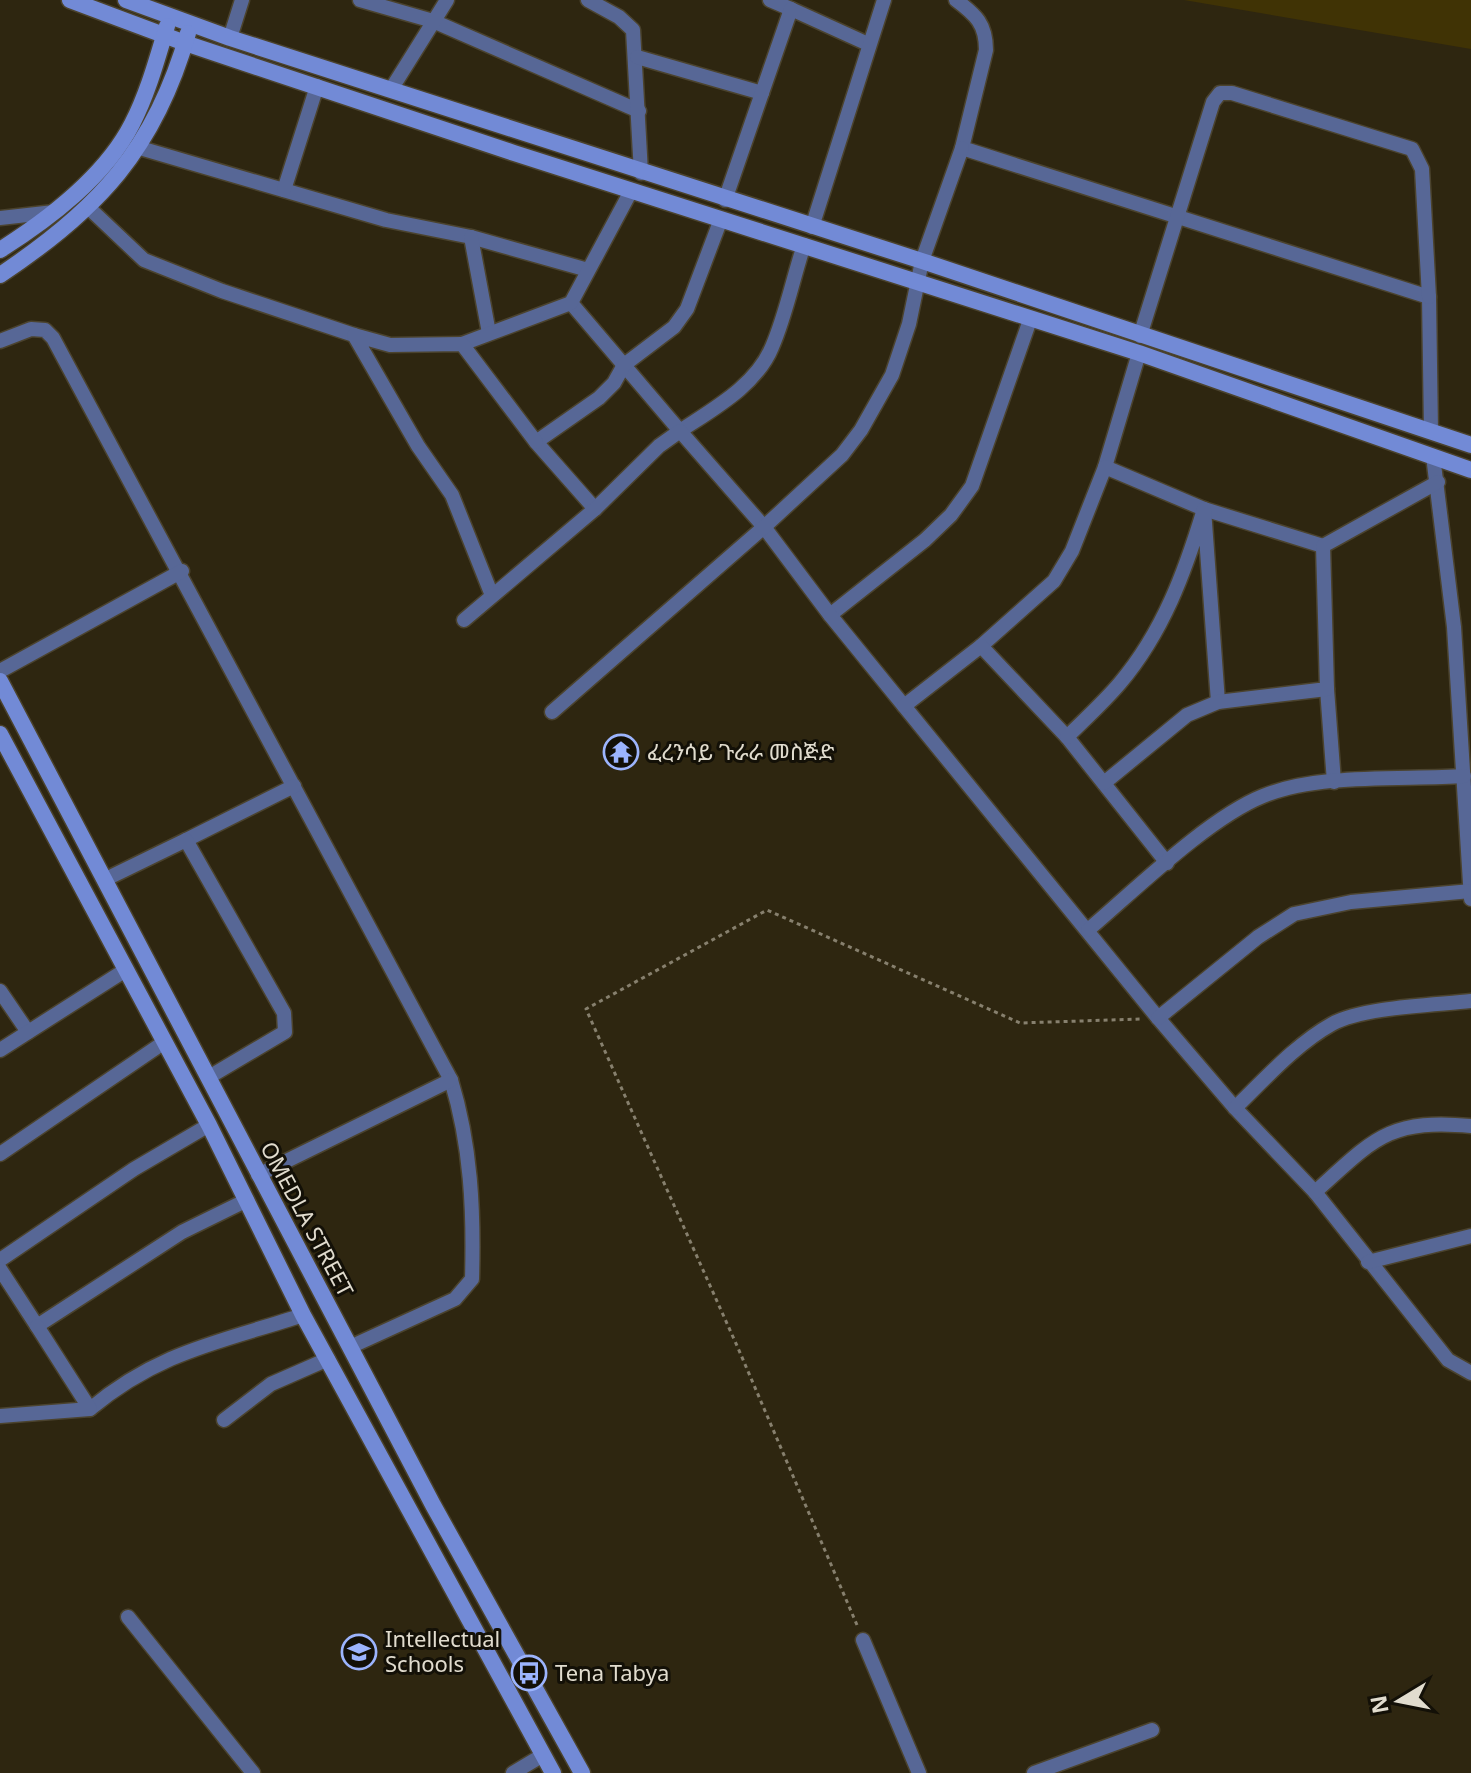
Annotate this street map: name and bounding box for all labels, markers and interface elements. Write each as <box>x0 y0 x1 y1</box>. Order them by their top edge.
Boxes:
temple icon: ፈረንሳይ ጉራራ መስጅድ <box>602 733 640 771</box>
place label: ፈረንሳይ ጉራራ መስጅድ <box>647 736 835 766</box>
street label: OMEDLA STREET <box>254 1136 361 1301</box>
place label: Intellectual Schools <box>385 1623 500 1678</box>
school or university icon: Intellectual Schools <box>340 1633 378 1671</box>
bus stop icon: Tena Tabya <box>510 1654 548 1692</box>
place label: Tena Tabya <box>555 1657 669 1687</box>
north arrow <box>1359 1661 1439 1741</box>
text: N <box>1362 1693 1395 1716</box>

